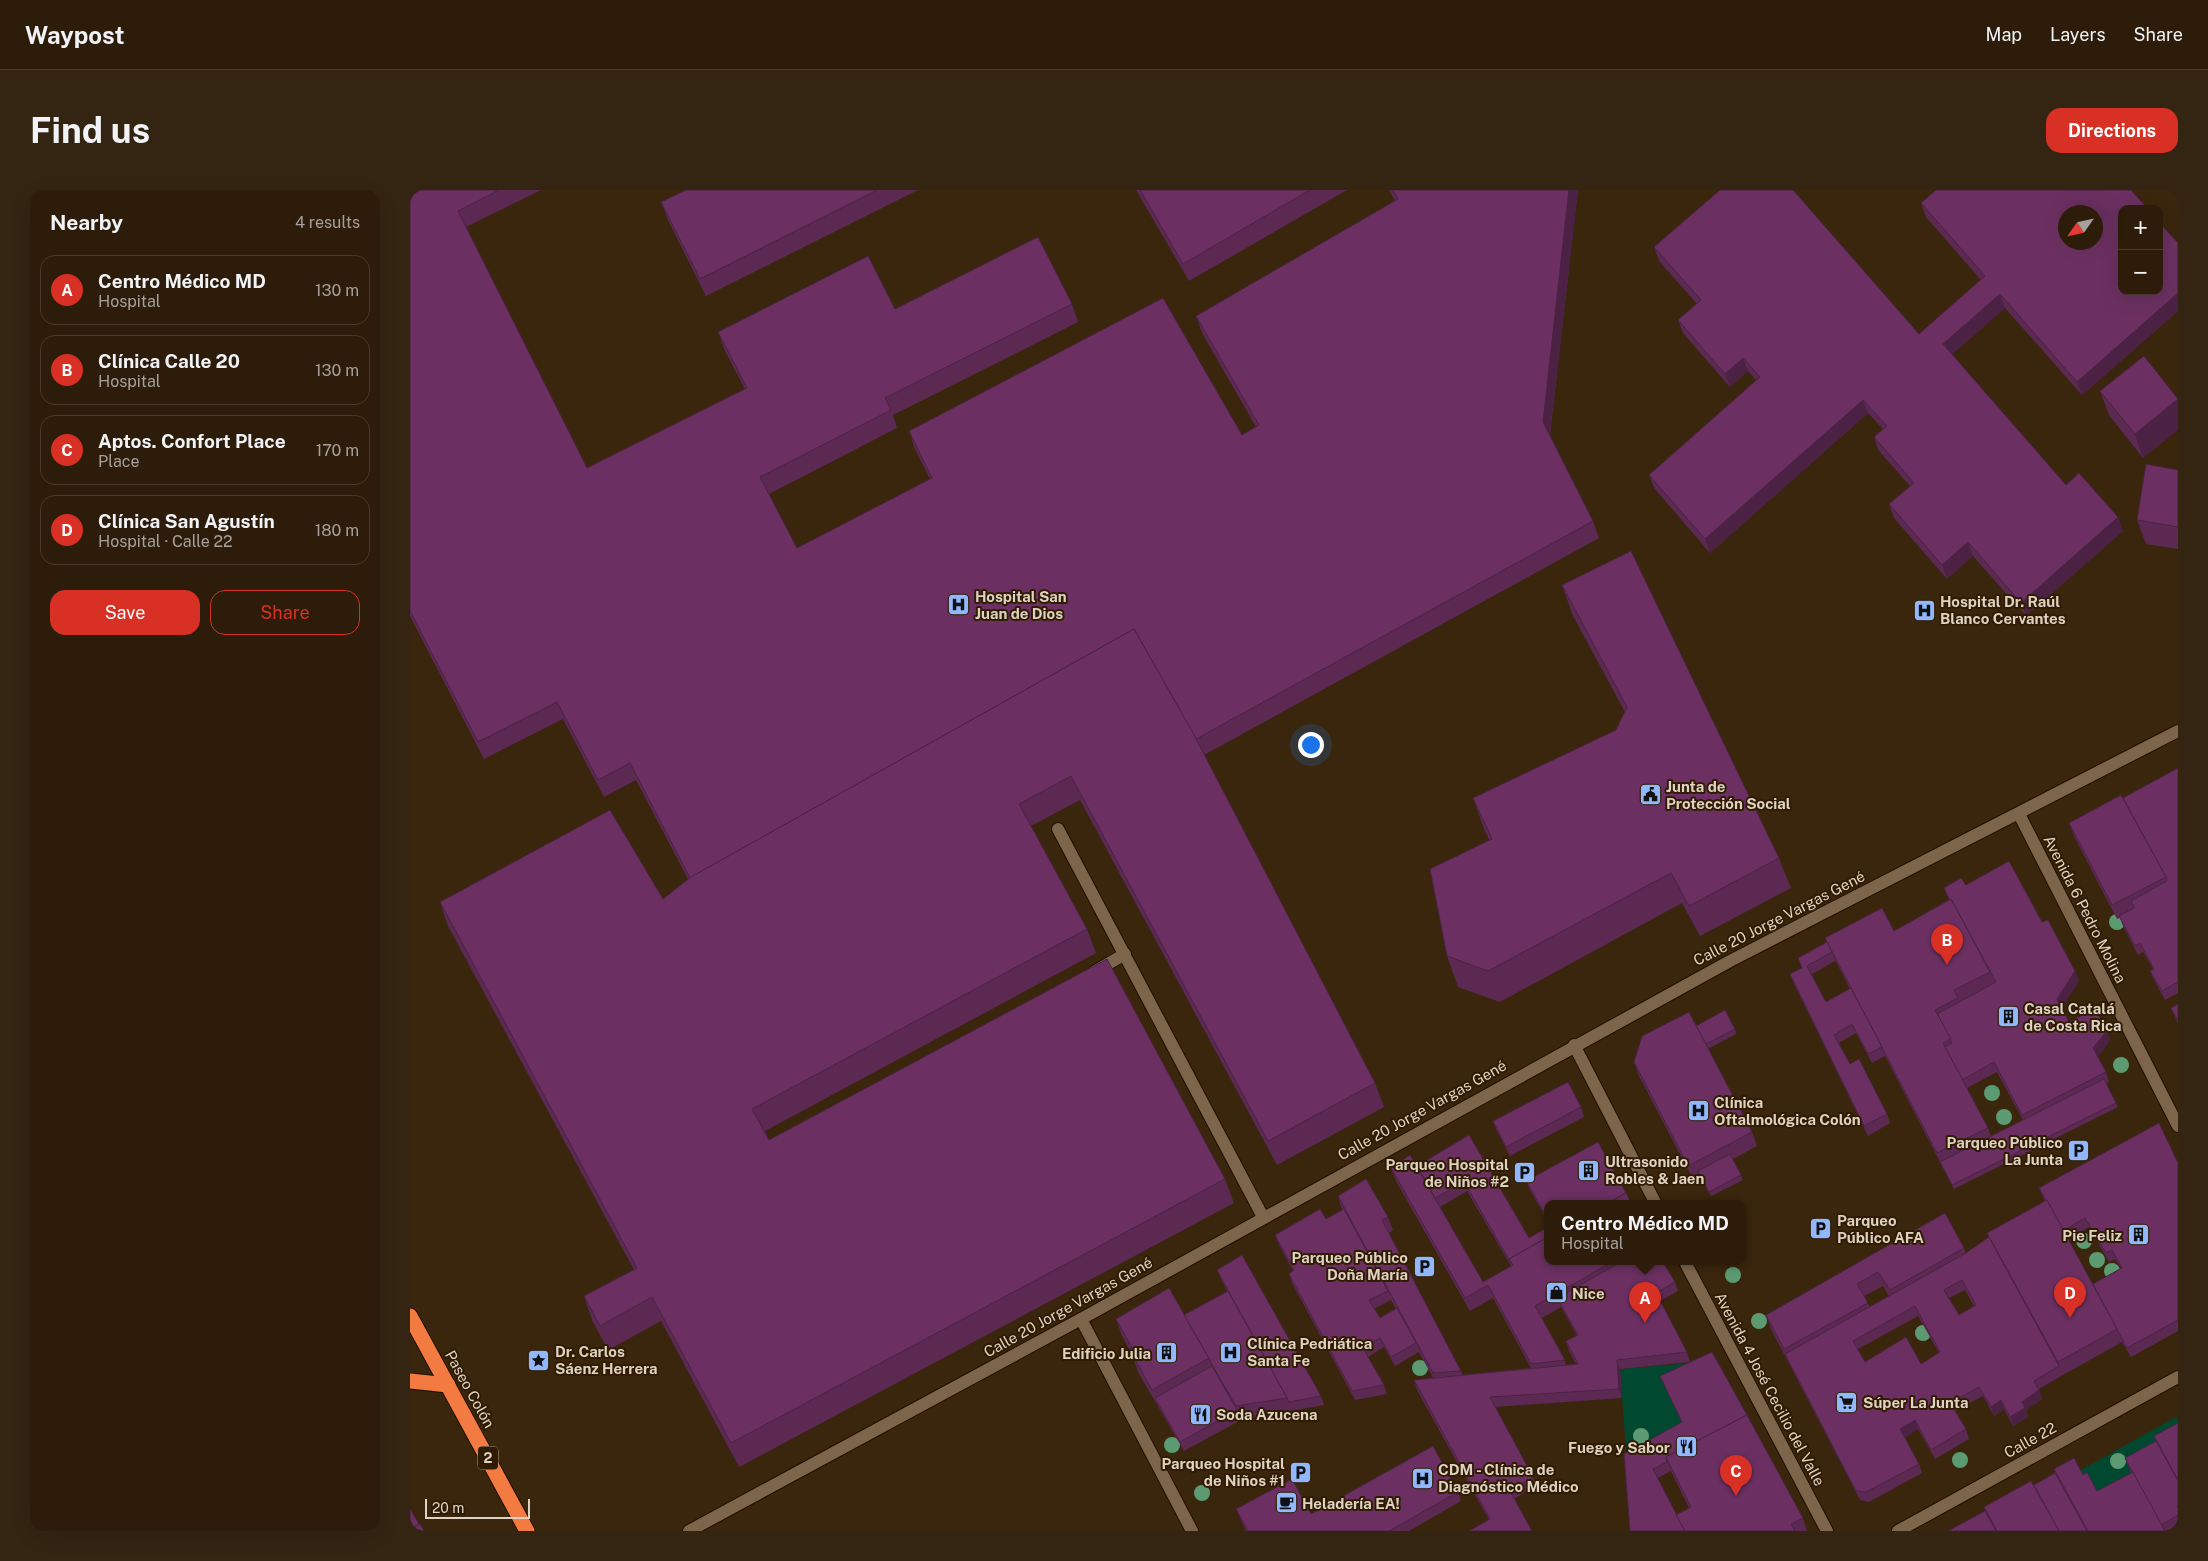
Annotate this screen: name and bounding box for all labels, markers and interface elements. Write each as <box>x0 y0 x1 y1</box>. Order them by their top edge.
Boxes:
text: Waypost <box>25 21 125 49</box>
text: Map <box>1986 24 2022 45</box>
text: Layers <box>2050 24 2106 45</box>
text: Share <box>2134 24 2183 45</box>
button: Directions <box>2046 108 2178 153</box>
text: Find us <box>30 110 150 151</box>
north arrow <box>2058 205 2103 250</box>
map controls <box>2118 205 2163 295</box>
button: + <box>2118 205 2163 250</box>
text: Nearby <box>50 210 123 235</box>
text: 4 results <box>295 213 360 232</box>
button: − <box>2118 250 2163 295</box>
text: Centro Médico MD <box>98 270 266 292</box>
text: A <box>61 281 73 300</box>
text: 130 m <box>315 281 359 300</box>
text: Hospital <box>98 292 161 311</box>
text: Clínica Calle 20 <box>98 350 240 372</box>
text: B <box>62 361 72 380</box>
text: 130 m <box>315 361 359 380</box>
text: Hospital <box>98 372 161 391</box>
text: Aptos. Confort Place <box>98 430 286 452</box>
text: C <box>61 441 73 460</box>
text: 170 m <box>316 441 359 460</box>
text: Place <box>98 452 140 471</box>
text: Clínica San Agustín <box>98 510 275 532</box>
text: D <box>61 521 73 540</box>
text: 180 m <box>315 521 359 540</box>
text: Hospital · Calle 22 <box>98 532 233 551</box>
place label: Hospital San Juan de Dios <box>975 588 1067 622</box>
button: Save <box>50 590 200 635</box>
button: Share <box>210 590 360 635</box>
hospital icon: Hospital San Juan de Dios <box>947 593 971 617</box>
place label: Hospital Dr. Raúl Blanco Cervantes <box>1940 593 2066 627</box>
hospital icon: Hospital Dr. Raúl Blanco Cervantes <box>1912 598 1936 622</box>
your location <box>1298 732 1324 758</box>
place label: Junta de Protección Social <box>1666 778 1791 812</box>
public building icon: Junta de Protección Social <box>1638 783 1662 807</box>
street label: Avenida 6 Pedro Molina <box>2040 832 2130 986</box>
street label: Calle 20 Jorge Vargas Gené <box>1690 867 1868 969</box>
pin: B <box>1931 924 1963 965</box>
place label: Casal Catalá de Costa Rica <box>2024 1000 2122 1034</box>
building icon: Casal Catalá de Costa Rica <box>1996 1005 2020 1029</box>
street label: Calle 20 Jorge Vargas Gené <box>1335 1056 1509 1164</box>
place label: Clínica Oftalmológica Colón <box>1714 1094 1861 1128</box>
hospital icon: Clínica Oftalmológica Colón <box>1686 1099 1710 1123</box>
place label: Parqueo Público La Junta <box>1947 1134 2063 1168</box>
parking icon: Parqueo Público La Junta <box>2067 1139 2091 1163</box>
place label: Ultrasonido Robles & Jaen <box>1605 1153 1705 1187</box>
place label: Parqueo Hospital de Niños #2 <box>1385 1156 1509 1190</box>
building icon: Ultrasonido Robles & Jaen <box>1577 1158 1601 1182</box>
parking icon: Parqueo Hospital de Niños #2 <box>1513 1161 1537 1185</box>
popup <box>1544 1200 1746 1265</box>
text: Centro Médico MD <box>1561 1212 1729 1234</box>
place label: Parqueo Público AFA <box>1837 1212 1924 1246</box>
parking icon: Parqueo Público AFA <box>1809 1217 1833 1241</box>
building icon: Pie Feliz <box>2126 1223 2150 1247</box>
place label: Pie Feliz <box>2062 1227 2122 1244</box>
text: Hospital <box>1561 1234 1624 1253</box>
place label: Parqueo Público Doña María <box>1292 1249 1408 1283</box>
street label: Calle 20 Jorge Vargas Gené <box>981 1253 1155 1361</box>
parking icon: Parqueo Público Doña María <box>1412 1254 1436 1278</box>
pin: D <box>2054 1277 2086 1318</box>
shop icon: Nice <box>1544 1281 1568 1305</box>
pin: A <box>1629 1282 1661 1323</box>
place label: Nice <box>1572 1285 1605 1302</box>
street label: Avenida 4 José Cecilio del Valle <box>1711 1289 1829 1489</box>
place label: Clínica Pedriática Santa Fe <box>1247 1335 1372 1369</box>
hospital icon: Clínica Pedriática Santa Fe <box>1219 1340 1243 1364</box>
building icon: Edificio Julia <box>1155 1341 1179 1365</box>
place label: Dr. Carlos Sáenz Herrera <box>555 1343 658 1377</box>
place label: Edificio Julia <box>1062 1345 1151 1362</box>
street label: Paseo Colón <box>442 1347 498 1431</box>
place icon: Dr. Carlos Sáenz Herrera <box>527 1348 551 1372</box>
supermarket icon: Súper La Junta <box>1835 1390 1859 1414</box>
place label: Súper La Junta <box>1863 1394 1968 1411</box>
restaurant icon: Soda Azucena <box>1188 1402 1212 1426</box>
place label: Soda Azucena <box>1216 1406 1317 1423</box>
street label: Calle 22 <box>2001 1419 2059 1461</box>
restaurant icon: Fuego y Sabor <box>1674 1435 1698 1459</box>
place label: Fuego y Sabor <box>1568 1439 1670 1456</box>
road number: 2 <box>478 1446 498 1470</box>
place label: Parqueo Hospital de Niños #1 <box>1161 1455 1285 1489</box>
pin: C <box>1720 1455 1752 1496</box>
parking icon: Parqueo Hospital de Niños #1 <box>1289 1460 1313 1484</box>
place label: CDM - Clínica de Diagnóstico Médico <box>1438 1461 1579 1495</box>
hospital icon: CDM - Clínica de Diagnóstico Médico <box>1410 1466 1434 1490</box>
cafe icon: Heladería EA! <box>1274 1491 1298 1515</box>
place label: Heladería EA! <box>1302 1495 1400 1512</box>
scale bar <box>425 1496 530 1519</box>
text: 20 m <box>432 1500 464 1516</box>

